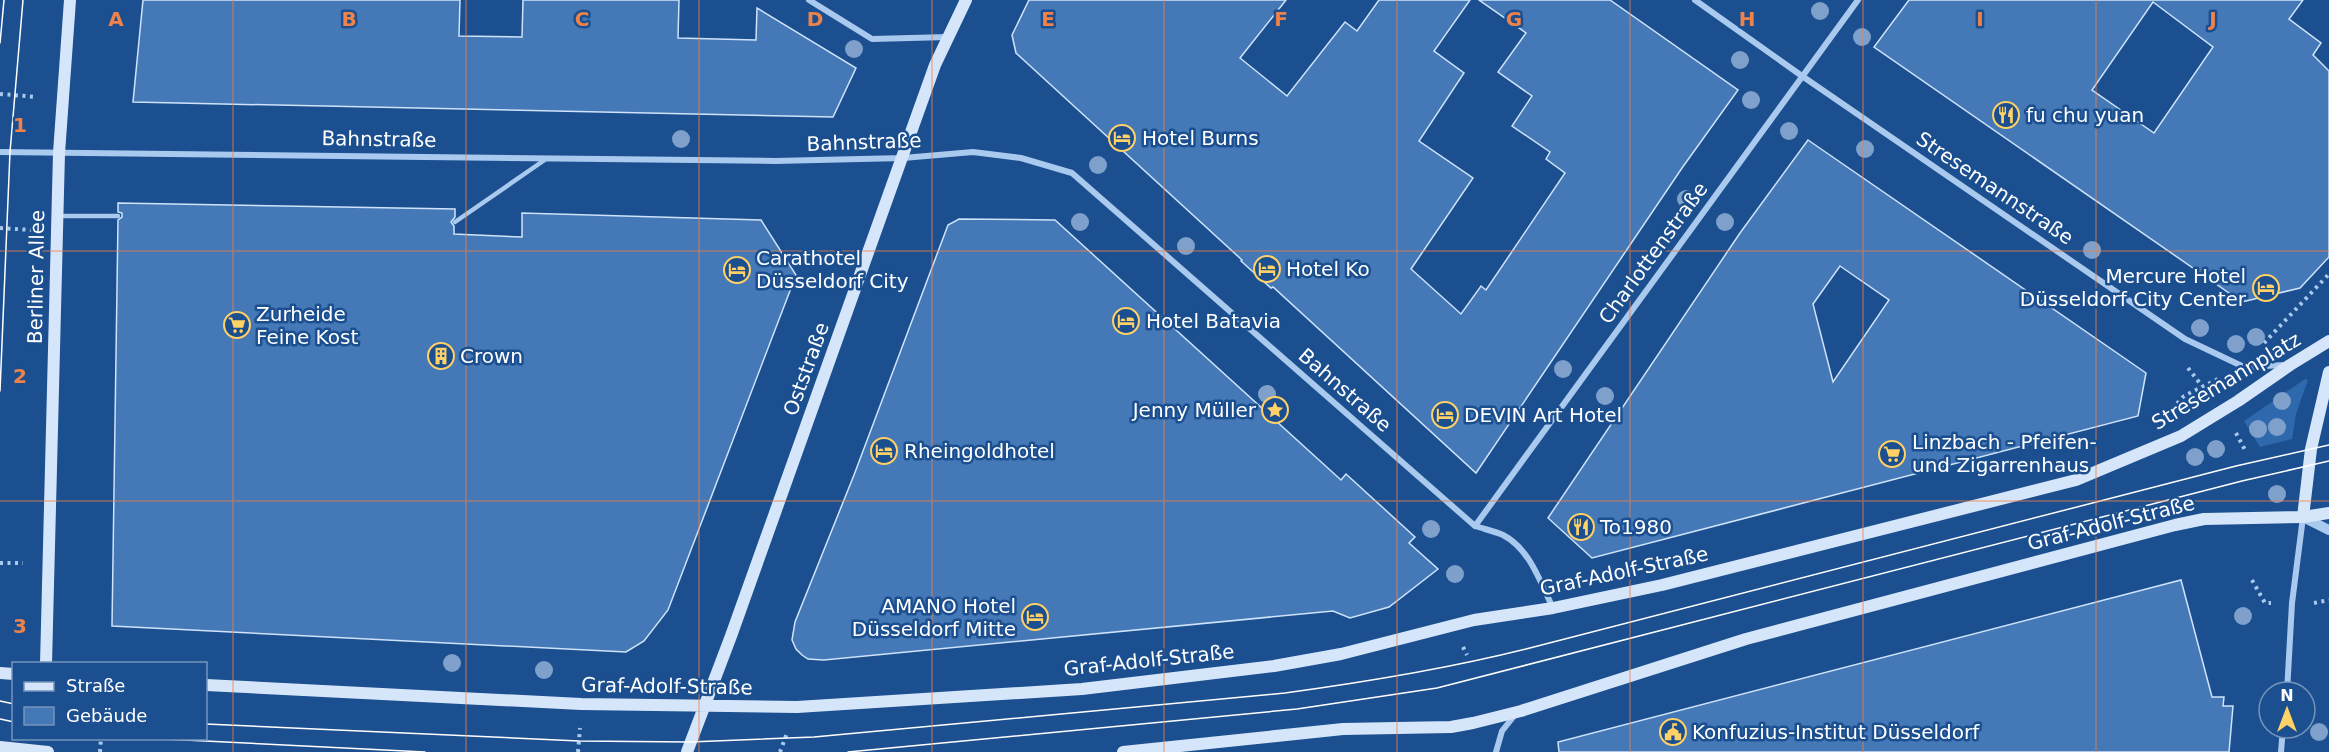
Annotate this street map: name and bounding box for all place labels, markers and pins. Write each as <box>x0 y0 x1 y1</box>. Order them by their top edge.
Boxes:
restaurant icon: fu chu yuan <box>1991 100 2021 130</box>
place label: fu chu yuan <box>2026 103 2144 127</box>
hotel icon: Hotel Burns <box>1107 123 1137 153</box>
place label: Hotel Burns <box>1142 126 1259 150</box>
place label: Carathotel Düsseldorf City <box>756 246 909 293</box>
hotel icon: Hotel Ko <box>1252 254 1282 284</box>
hotel icon: Carathotel Düsseldorf City <box>722 255 752 285</box>
place label: Hotel Ko <box>1286 257 1370 281</box>
place label: Mercure Hotel Düsseldorf City Center <box>2020 264 2247 311</box>
hotel icon: Mercure Hotel Düsseldorf City Center <box>2251 273 2281 303</box>
place label: Zurheide Feine Kost <box>256 302 358 349</box>
hotel icon: Hotel Batavia <box>1111 306 1141 336</box>
place label: Hotel Batavia <box>1146 309 1281 333</box>
supermarket icon: Zurheide Feine Kost <box>222 310 252 340</box>
building icon: Crown <box>426 341 456 371</box>
place label: Crown <box>460 344 523 368</box>
place icon: Jenny Müller <box>1260 395 1290 425</box>
place label: Jenny Müller <box>1131 398 1257 422</box>
hotel icon: DEVIN Art Hotel <box>1430 400 1460 430</box>
place label: DEVIN Art Hotel <box>1464 403 1622 427</box>
place label: Linzbach - Pfeifen- und Zigarrenhaus <box>1912 430 2097 477</box>
hotel icon: Rheingoldhotel <box>869 436 899 466</box>
place label: Rheingoldhotel <box>904 439 1055 463</box>
supermarket icon: Linzbach - Pfeifen- und Zigarrenhaus <box>1877 439 1907 469</box>
restaurant icon: To1980 <box>1566 512 1596 542</box>
place label: To1980 <box>1599 515 1672 539</box>
place label: AMANO Hotel Düsseldorf Mitte <box>852 594 1016 641</box>
hotel icon: AMANO Hotel Düsseldorf Mitte <box>1020 602 1050 632</box>
public building icon: Konfuzius-Institut Düsseldorf <box>1658 717 1688 747</box>
place label: Konfuzius-Institut Düsseldorf <box>1692 720 1980 744</box>

